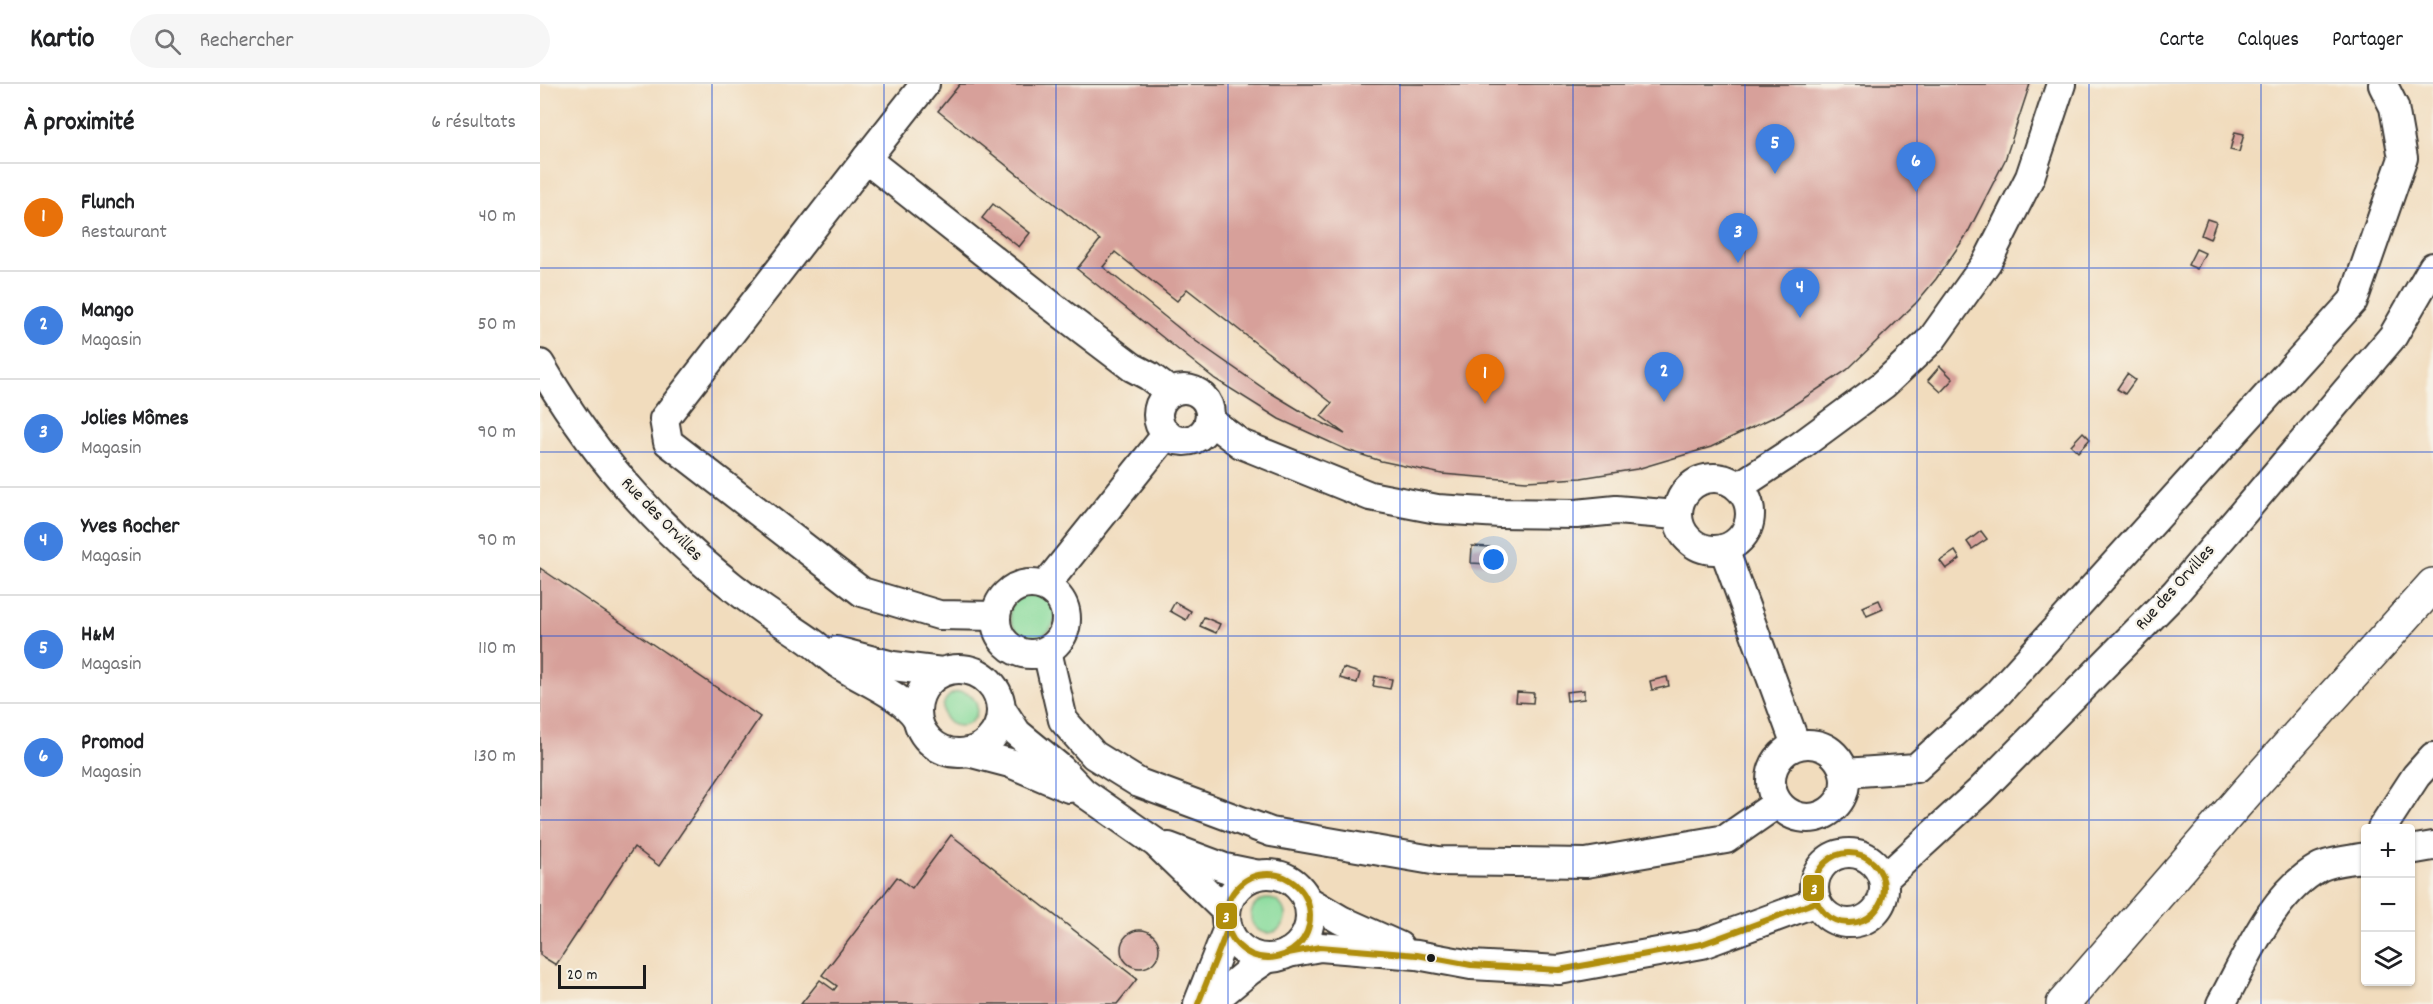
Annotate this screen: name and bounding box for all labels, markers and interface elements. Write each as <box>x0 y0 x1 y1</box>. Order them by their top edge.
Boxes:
search box <box>130 14 550 68</box>
text: Kartio <box>30 21 94 61</box>
icon: search <box>151 25 184 58</box>
text: Rechercher <box>199 26 293 57</box>
text: Carte <box>2159 26 2204 56</box>
text: Calques <box>2237 26 2299 56</box>
text: Partager <box>2332 26 2403 56</box>
text: À proximité <box>24 105 134 142</box>
text: 6 résultats <box>431 109 516 137</box>
pin: 5 <box>1756 124 1794 174</box>
pin: 6 <box>1896 142 1936 192</box>
text: Flunch <box>81 188 135 219</box>
text: 1 <box>41 203 46 231</box>
text: 40 m <box>478 203 516 231</box>
pin: 3 <box>1718 214 1758 263</box>
text: Restaurant <box>81 219 167 247</box>
pin: 4 <box>1780 268 1820 318</box>
text: Mango <box>81 296 134 327</box>
text: 2 <box>39 311 48 339</box>
text: 50 m <box>478 311 516 339</box>
text: Magasin <box>81 327 142 355</box>
pin: 2 <box>1644 352 1684 402</box>
pin: 1 <box>1466 354 1504 404</box>
text: Jolies Mômes <box>81 404 189 435</box>
text: 3 <box>39 419 48 447</box>
text: 90 m <box>478 419 516 447</box>
text: Magasin <box>81 435 142 463</box>
street label: Rue des Orvilles <box>614 472 708 568</box>
text: Yves Rocher <box>81 512 179 543</box>
text: 4 <box>39 527 48 555</box>
text: 90 m <box>478 527 516 555</box>
street label: Rue des Orvilles <box>2130 539 2222 637</box>
text: Magasin <box>81 543 142 571</box>
your location <box>1479 545 1508 574</box>
text: H&M <box>81 620 115 651</box>
text: 5 <box>39 635 48 663</box>
text: 110 m <box>478 635 516 663</box>
text: Magasin <box>81 651 142 679</box>
text: Promod <box>81 728 144 759</box>
text: 6 <box>39 743 48 771</box>
text: 130 m <box>474 743 516 771</box>
text: Magasin <box>81 759 142 787</box>
map controls <box>2361 824 2415 986</box>
button: + <box>2361 824 2415 878</box>
line badge: 3 <box>1802 874 1825 902</box>
button: − <box>2361 878 2415 932</box>
text: 3 <box>1810 879 1818 902</box>
line badge: 3 <box>1215 902 1238 930</box>
text: 3 <box>1222 907 1230 930</box>
button: layers <box>2361 932 2415 986</box>
unlabelled marker <box>1425 952 1437 964</box>
scale bar <box>558 962 646 990</box>
text: 20 m <box>567 964 597 987</box>

